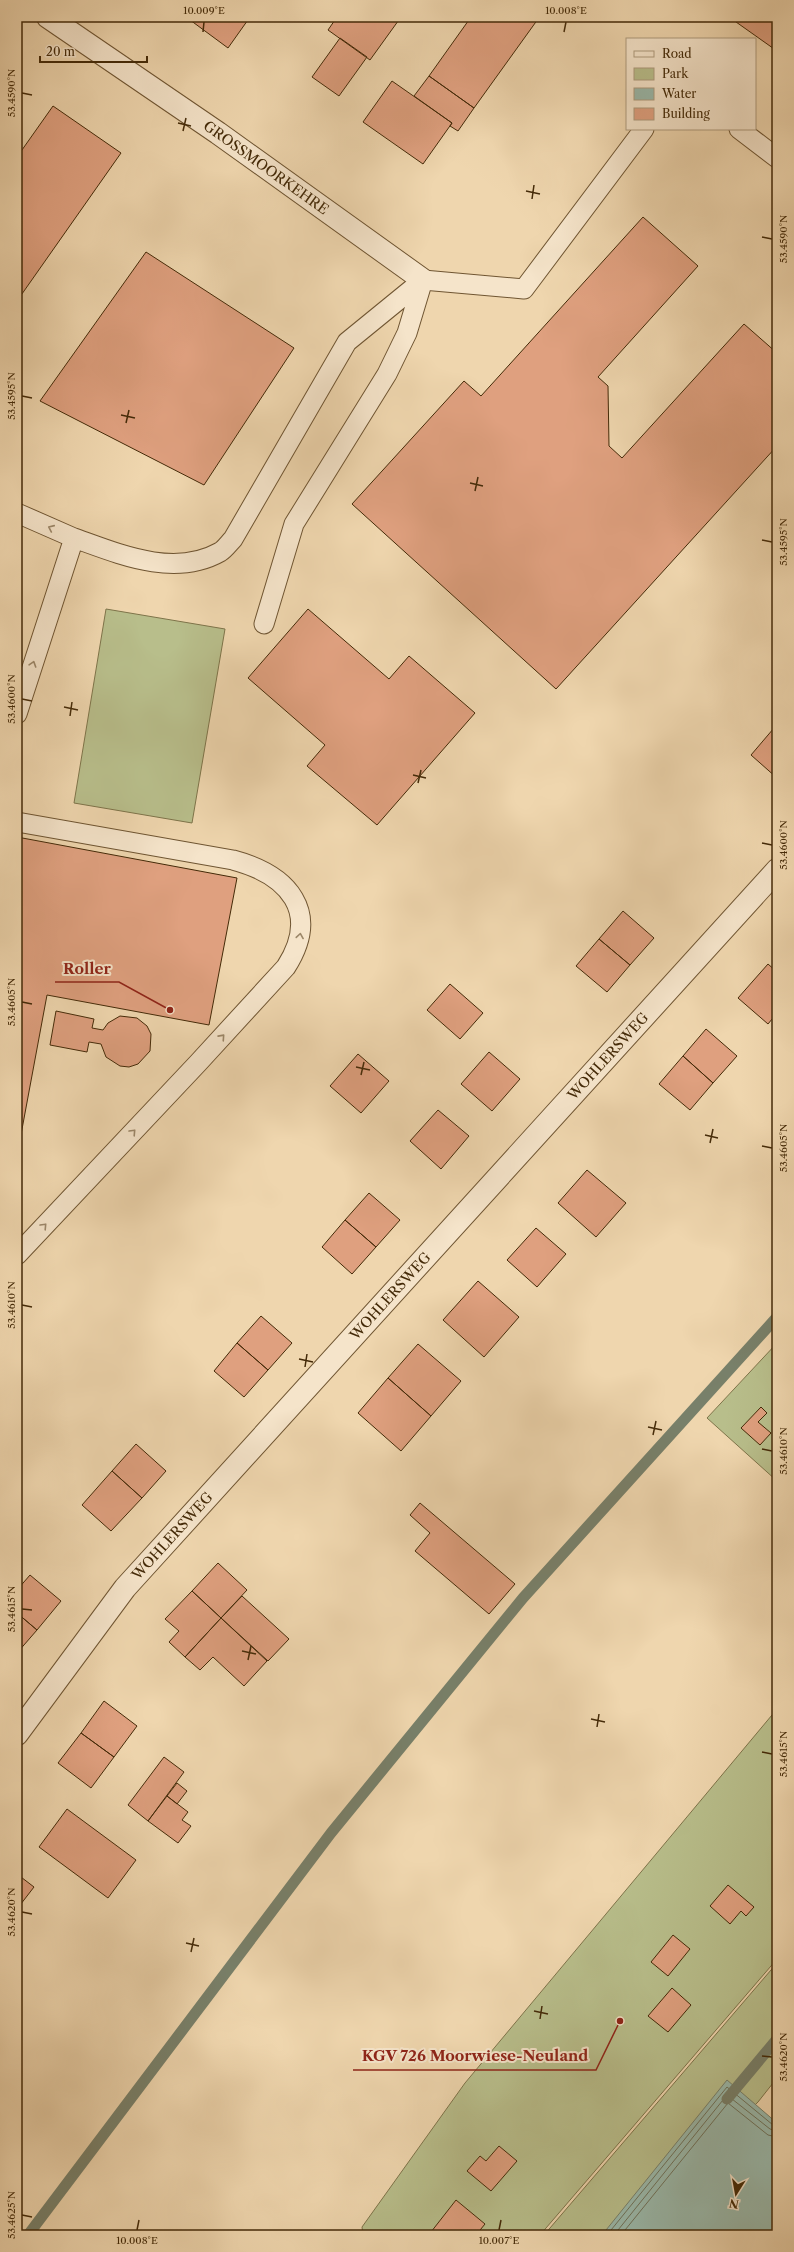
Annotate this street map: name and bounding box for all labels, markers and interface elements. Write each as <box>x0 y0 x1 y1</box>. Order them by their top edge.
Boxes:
text: 10.009°E <box>183 4 225 17</box>
text: 10.008°E <box>545 4 587 17</box>
scale bar <box>40 38 147 64</box>
legend <box>626 38 756 130</box>
text: 20 m <box>46 44 75 59</box>
text: Road <box>662 46 692 61</box>
text: Park <box>662 66 689 81</box>
text: 53.4590°N <box>5 69 18 117</box>
text: Water <box>661 86 696 101</box>
text: Building <box>662 106 710 121</box>
street label: GROSSMOORKEHRE <box>200 117 332 218</box>
text: 53.4590°N <box>777 215 790 263</box>
text: 53.4595°N <box>5 372 18 420</box>
text: 53.4595°N <box>777 518 790 566</box>
one-way arrow <box>47 525 55 533</box>
one-way arrow <box>29 661 37 668</box>
text: 53.4600°N <box>5 674 18 724</box>
text: 53.4600°N <box>777 820 790 870</box>
one-way arrow <box>295 932 304 939</box>
callout: Roller <box>55 955 119 982</box>
text: Roller <box>63 959 112 978</box>
text: 53.4605°N <box>5 978 18 1026</box>
street label: WOHLERSWEG <box>563 1009 652 1104</box>
one-way arrow <box>217 1034 225 1042</box>
text: 53.4605°N <box>777 1124 790 1172</box>
one-way arrow <box>128 1129 136 1137</box>
one-way arrow <box>39 1224 46 1231</box>
street label: WOHLERSWEG <box>345 1248 434 1344</box>
text: 53.4610°N <box>5 1281 18 1329</box>
text: 53.4610°N <box>777 1427 790 1475</box>
street label: WOHLERSWEG <box>127 1488 217 1584</box>
text: 53.4615°N <box>5 1586 18 1632</box>
text: 53.4615°N <box>777 1731 790 1777</box>
text: 53.4620°N <box>5 1888 18 1936</box>
text: 53.4620°N <box>777 2033 790 2081</box>
callout: KGV 726 Moorwiese-Neuland <box>353 2043 596 2070</box>
text: KGV 726 Moorwiese-Neuland <box>362 2046 588 2065</box>
north arrow <box>716 2174 756 2214</box>
text: 53.4625°N <box>5 2191 18 2239</box>
text: N <box>728 2196 740 2212</box>
text: 10.008°E <box>116 2234 158 2247</box>
text: 10.007°E <box>479 2234 519 2247</box>

